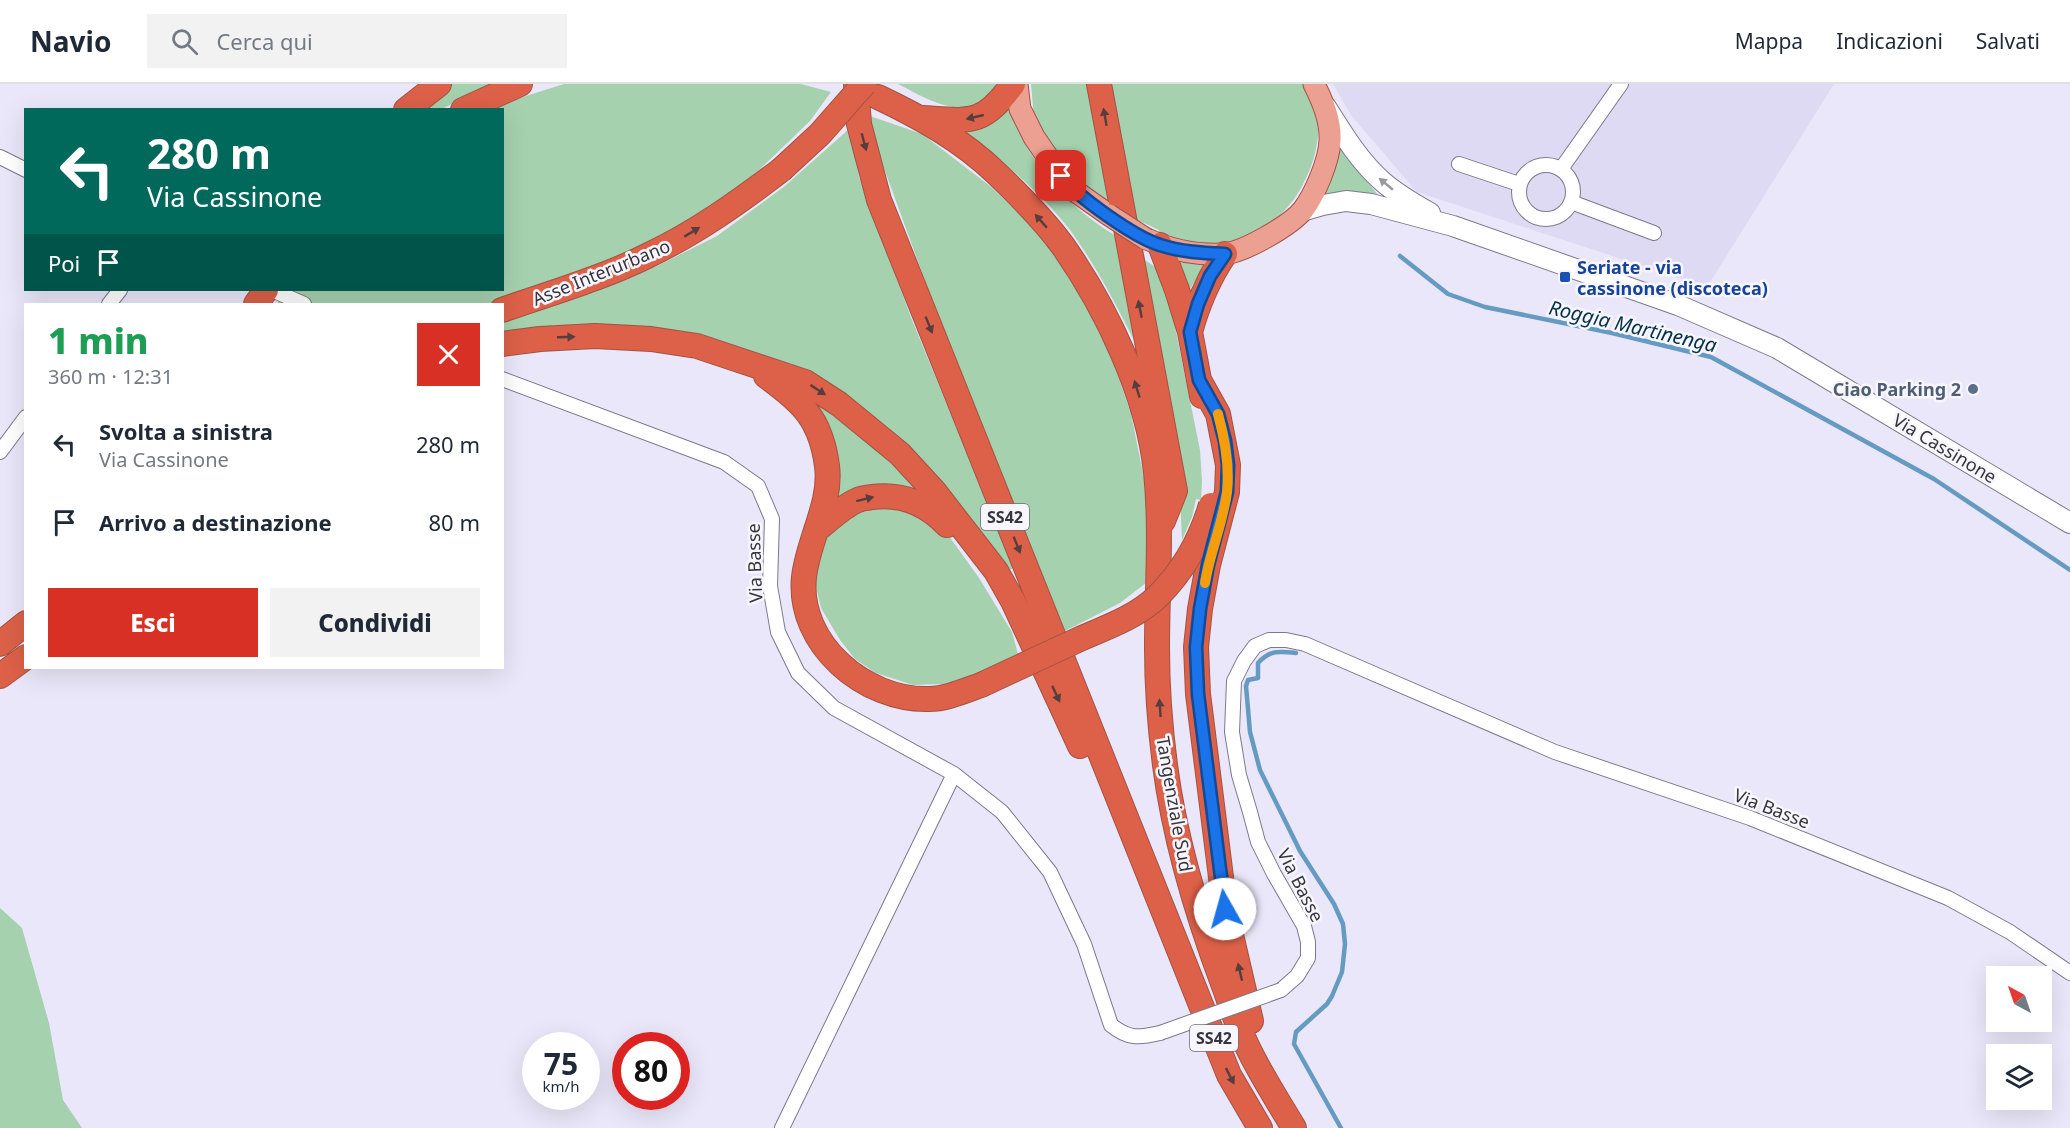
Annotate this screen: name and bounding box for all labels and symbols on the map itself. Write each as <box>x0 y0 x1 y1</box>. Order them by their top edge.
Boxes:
one-way arrow <box>1100 107 1109 126</box>
one-way arrow <box>965 113 984 122</box>
one-way arrow <box>859 133 869 151</box>
pin <box>1035 150 1086 201</box>
one-way arrow <box>1378 177 1394 190</box>
one-way arrow <box>1035 214 1048 229</box>
one-way arrow <box>684 227 700 238</box>
street label: Asse Interurbano <box>529 233 673 311</box>
place label: Seriate - via cassinone (discoteca) <box>1577 255 1768 300</box>
marker: Seriate - via cassinone (discoteca) <box>1558 270 1572 284</box>
water label: Roggia Martinenga <box>1546 294 1720 358</box>
one-way arrow <box>1135 299 1144 318</box>
one-way arrow <box>925 316 934 334</box>
one-way arrow <box>557 333 576 342</box>
place label: Ciao Parking 2 <box>1833 377 1961 401</box>
one-way arrow <box>1131 380 1141 398</box>
marker: Ciao Parking 2 <box>1966 382 1980 396</box>
one-way arrow <box>810 385 826 396</box>
street label: Via Cassinone <box>1889 408 2001 488</box>
one-way arrow <box>856 494 874 504</box>
road number: SS42 <box>981 504 1029 530</box>
street label: Via Basse <box>741 523 767 603</box>
one-way arrow <box>1012 537 1022 555</box>
one-way arrow <box>1051 685 1061 703</box>
one-way arrow <box>1155 699 1165 718</box>
street label: Tangenziale Sud <box>1151 735 1199 873</box>
street label: Via Basse <box>1731 783 1813 833</box>
street label: Via Basse <box>1272 844 1330 926</box>
position arrow <box>1193 877 1257 941</box>
one-way arrow <box>1234 963 1244 982</box>
north arrow <box>1986 966 2052 1032</box>
road number: SS42 <box>1190 1025 1238 1051</box>
speed limit sign: 80 <box>612 1032 690 1110</box>
one-way arrow <box>1225 1068 1235 1085</box>

